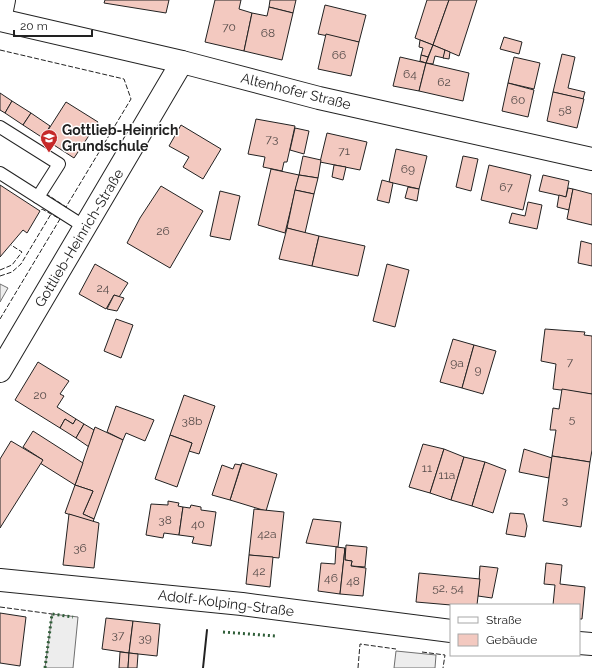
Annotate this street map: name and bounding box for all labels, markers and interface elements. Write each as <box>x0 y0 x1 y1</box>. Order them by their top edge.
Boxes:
scale bar <box>14 12 92 38</box>
text: 20 m <box>20 19 48 33</box>
house number: 70 <box>222 20 236 34</box>
house number: 68 <box>261 26 275 40</box>
house number: 66 <box>332 48 346 62</box>
house number: 64 <box>403 67 417 81</box>
street label: Altenhofer Straße <box>239 70 353 112</box>
house number: 62 <box>437 75 451 89</box>
house number: 60 <box>511 93 525 107</box>
house number: 58 <box>558 103 572 117</box>
place label: Gottlieb-Heinrich Grundschule <box>62 122 178 154</box>
school or university icon: Gottlieb-Heinrich Grundschule <box>39 128 59 153</box>
house number: 73 <box>266 132 278 146</box>
house number: 71 <box>338 144 350 158</box>
house number: 69 <box>401 162 415 176</box>
street label: Gottlieb-Heinrich-Straße <box>31 166 127 310</box>
house number: 67 <box>499 180 513 194</box>
house number: 26 <box>156 224 170 238</box>
house number: 24 <box>97 281 110 295</box>
house number: 7 <box>567 355 574 369</box>
house number: 9a <box>450 356 464 370</box>
house number: 9 <box>474 363 482 377</box>
house number: 20 <box>33 388 47 402</box>
house number: 5 <box>569 412 576 426</box>
house number: 38b <box>182 414 202 428</box>
house number: 11 <box>422 461 432 475</box>
house number: 11a <box>439 468 455 482</box>
house number: 3 <box>562 493 568 507</box>
house number: 38 <box>158 513 172 527</box>
house number: 40 <box>191 517 205 531</box>
house number: 42a <box>257 527 277 541</box>
house number: 36 <box>73 541 87 555</box>
house number: 42 <box>253 564 265 578</box>
house number: 46 <box>324 571 338 585</box>
house number: 48 <box>346 574 360 588</box>
house number: 52, 54 <box>432 581 464 595</box>
street label: Adolf-Kolping-Straße <box>157 587 295 619</box>
legend <box>450 604 580 656</box>
text: Straße <box>486 613 522 627</box>
house number: 37 <box>112 628 125 642</box>
house number: 39 <box>138 631 152 645</box>
text: Gebäude <box>486 633 537 647</box>

